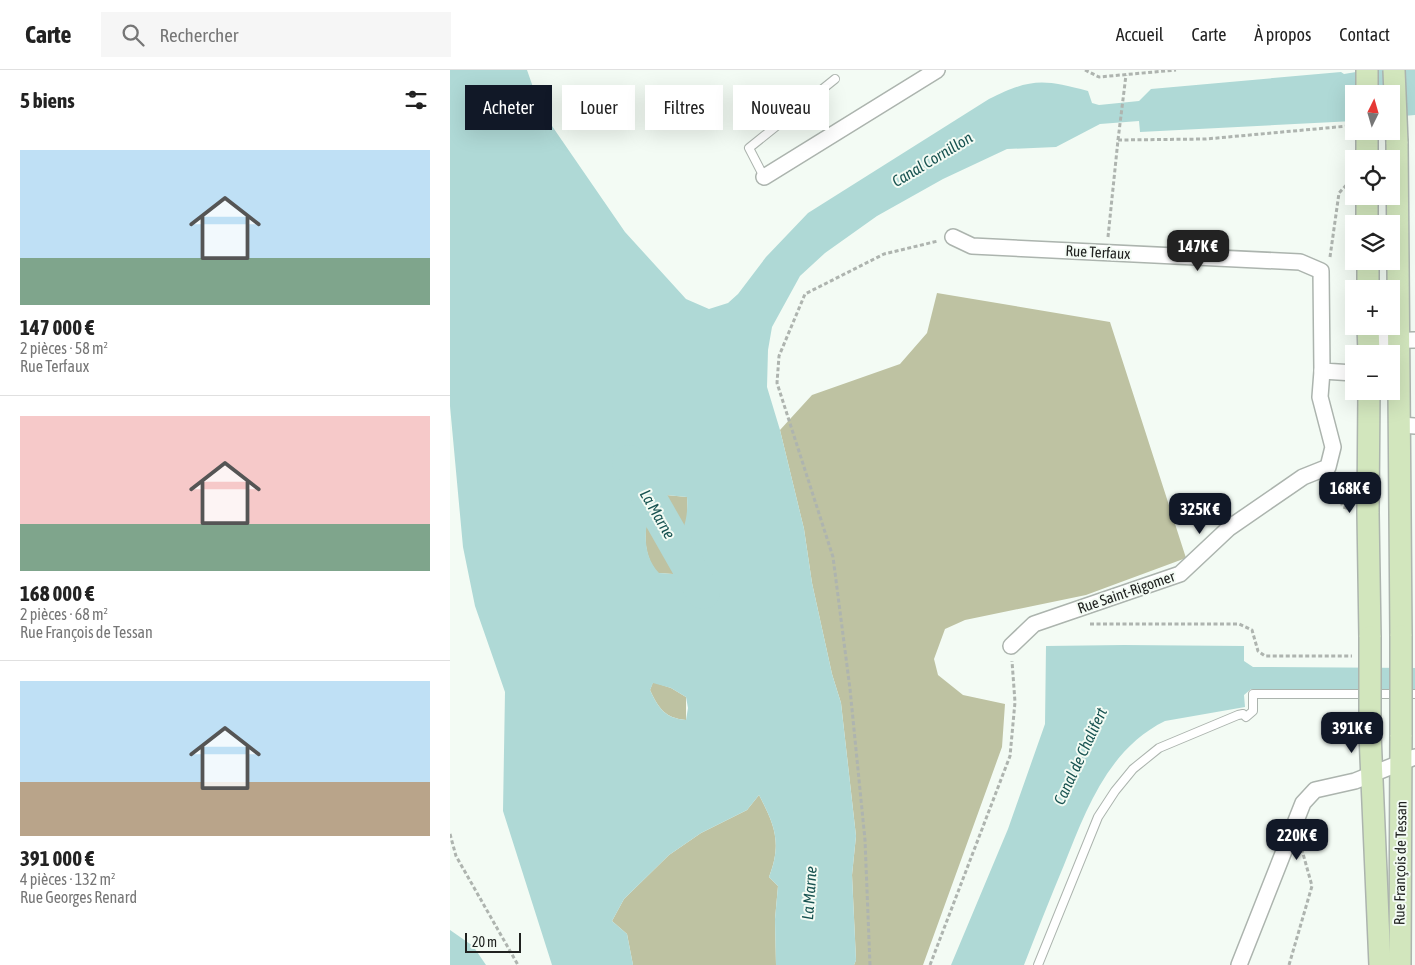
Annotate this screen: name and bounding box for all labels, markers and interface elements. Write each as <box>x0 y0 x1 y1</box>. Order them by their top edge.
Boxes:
search box <box>101 12 451 57</box>
text: Carte <box>25 21 71 48</box>
icon: search <box>119 21 147 49</box>
text: Rechercher <box>159 24 238 46</box>
text: Accueil <box>1116 24 1164 45</box>
text: Carte <box>1192 24 1226 45</box>
text: À propos <box>1254 24 1311 45</box>
text: Contact <box>1339 24 1390 45</box>
chip: Acheter <box>465 85 552 130</box>
chip: Louer <box>562 85 635 130</box>
chip: Filtres <box>645 85 723 130</box>
chip: Nouveau <box>733 85 829 130</box>
north arrow <box>1345 85 1400 140</box>
map controls <box>1345 85 1400 400</box>
icon: filters <box>402 86 430 114</box>
text: 5 biens <box>20 88 75 112</box>
water label: Canal Cornillon <box>888 128 976 190</box>
button: locate <box>1345 150 1400 205</box>
icon: home <box>180 183 270 273</box>
button: layers <box>1345 215 1400 270</box>
pin: 147K € <box>1157 230 1239 272</box>
text: 147K € <box>1178 237 1218 255</box>
street label: Rue Terfaux <box>1065 242 1131 262</box>
button: + <box>1345 280 1400 335</box>
text: 147 000 € <box>20 315 94 339</box>
text: 2 pièces · 58 m² <box>20 339 108 357</box>
button: − <box>1345 345 1400 400</box>
text: Rue Terfaux <box>20 357 89 375</box>
icon: home <box>180 448 270 538</box>
pin: 168K € <box>1309 472 1391 514</box>
text: 168K € <box>1330 479 1370 497</box>
water label: La Marne <box>637 486 679 542</box>
pin: 325K € <box>1159 492 1241 535</box>
text: 325K € <box>1180 500 1220 518</box>
street label: Rue Saint-Rigomer <box>1075 567 1177 617</box>
text: 168 000 € <box>20 581 94 605</box>
text: 2 pièces · 68 m² <box>20 605 108 623</box>
text: Rue François de Tessan <box>20 623 153 641</box>
water label: Canal de Chalifert <box>1050 704 1110 807</box>
pin: 391K € <box>1311 712 1393 754</box>
icon: home <box>180 713 270 803</box>
text: 391K € <box>1332 719 1372 737</box>
street label: Rue François de Tessan <box>1390 801 1410 925</box>
pin: 220K € <box>1256 818 1338 861</box>
text: 220K € <box>1277 826 1317 844</box>
text: 391 000 € <box>20 846 94 870</box>
water label: La Marne <box>798 866 820 920</box>
text: 4 pièces · 132 m² <box>20 870 116 888</box>
text: Rue Georges Renard <box>20 888 137 906</box>
scale bar <box>465 930 521 953</box>
text: 20 m <box>472 934 497 950</box>

